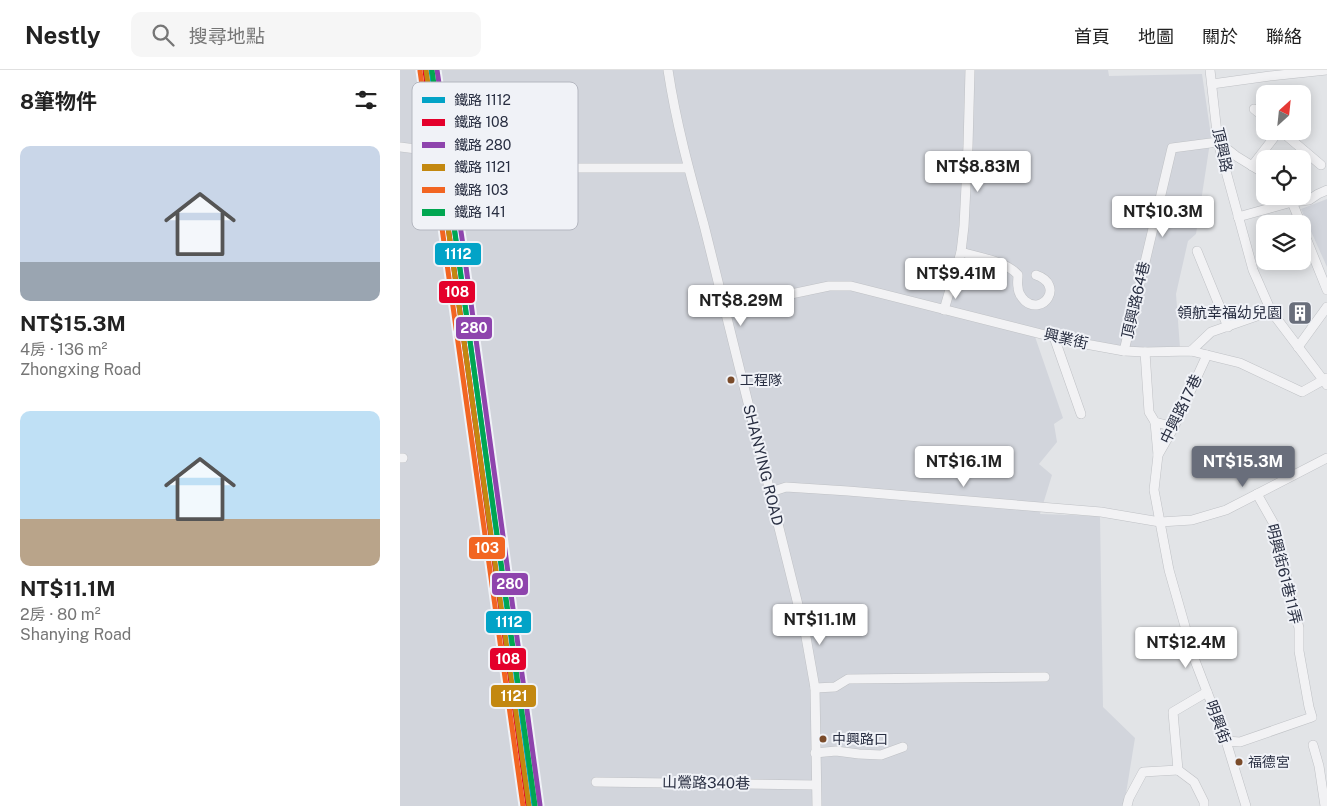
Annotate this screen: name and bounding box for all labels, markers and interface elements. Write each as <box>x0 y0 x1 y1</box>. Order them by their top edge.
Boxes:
search box <box>131 12 481 57</box>
text: Nestly <box>25 21 101 49</box>
icon: search <box>149 21 177 49</box>
text: 搜尋地點 <box>189 25 265 47</box>
text: 首頁 <box>1074 26 1110 47</box>
text: 地圖 <box>1138 26 1174 47</box>
text: 關於 <box>1202 26 1238 47</box>
text: 聯絡 <box>1266 26 1302 47</box>
legend <box>412 82 578 230</box>
north arrow <box>1256 85 1311 140</box>
map controls <box>1256 85 1311 270</box>
icon: filters <box>352 86 380 114</box>
text: 8筆物件 <box>20 89 97 114</box>
text: 鐵路 1112 <box>454 92 511 108</box>
text: 鐵路 108 <box>454 114 509 130</box>
street label: 頂興路 <box>1209 126 1235 174</box>
text: 鐵路 280 <box>454 137 511 153</box>
pin: NT$8.83M <box>926 150 1030 193</box>
button: locate <box>1256 150 1311 205</box>
text: NT$8.83M <box>936 157 1020 176</box>
text: 鐵路 1121 <box>454 159 511 175</box>
icon: home <box>155 179 245 269</box>
text: 鐵路 103 <box>454 182 509 198</box>
pin: NT$10.3M <box>1111 196 1215 238</box>
text: NT$10.3M <box>1123 202 1203 221</box>
text: 鐵路 141 <box>454 204 506 220</box>
button: layers <box>1256 215 1311 270</box>
line badge: 1112 <box>434 242 482 266</box>
text: 1112 <box>445 246 472 262</box>
pin: NT$9.41M <box>904 258 1008 300</box>
street label: 頂興路64巷 <box>1118 260 1153 340</box>
text: NT$9.41M <box>916 264 996 283</box>
line badge: 108 <box>438 280 476 304</box>
text: 108 <box>445 284 469 300</box>
pin: NT$8.29M <box>689 284 793 327</box>
text: NT$8.29M <box>699 291 783 310</box>
building icon: 領航幸福幼兒園 <box>1287 300 1313 326</box>
place label: 領航幸福幼兒園 <box>1177 304 1282 321</box>
text: NT$15.3M <box>20 311 126 336</box>
line badge: 280 <box>455 316 493 340</box>
text: 280 <box>460 320 488 336</box>
street label: 興業街 <box>1042 325 1090 352</box>
text: 4房 · 136 m² <box>20 340 107 359</box>
text: Zhongxing Road <box>20 360 141 379</box>
street label: 中興路17巷 <box>1156 371 1205 446</box>
place label: 工程隊 <box>740 372 782 388</box>
marker: 工程隊 <box>726 375 736 385</box>
street label: SHANYING ROAD <box>740 403 787 527</box>
icon: home <box>155 444 245 534</box>
pin: NT$16.1M <box>912 446 1016 488</box>
pin: NT$15.3M <box>1191 446 1295 488</box>
text: NT$16.1M <box>926 452 1002 471</box>
text: NT$15.3M <box>1203 452 1283 471</box>
street label: 明興街61巷11弄 <box>1264 522 1305 626</box>
line badge: 103 <box>468 536 506 560</box>
text: 103 <box>475 540 499 556</box>
line badge: 280 <box>491 572 529 596</box>
text: NT$11.1M <box>20 576 116 601</box>
text: 280 <box>496 576 524 592</box>
pin: NT$11.1M <box>768 604 872 646</box>
text: 2房 · 80 m² <box>20 605 101 624</box>
line badge: 1112 <box>485 610 532 634</box>
text: NT$11.1M <box>784 610 856 629</box>
text: 1112 <box>496 614 523 630</box>
text: Shanying Road <box>20 625 131 644</box>
pin: NT$12.4M <box>1134 626 1238 669</box>
text: NT$12.4M <box>1146 633 1226 652</box>
line badge: 108 <box>489 647 527 671</box>
text: 108 <box>496 651 520 667</box>
line badge: 1121 <box>490 684 537 708</box>
text: 1121 <box>501 688 527 704</box>
street label: 明興街 <box>1203 698 1234 746</box>
place label: 中興路口 <box>832 731 888 747</box>
marker: 中興路口 <box>818 734 828 744</box>
place label: 福德宮 <box>1248 754 1290 770</box>
marker: 福德宮 <box>1234 757 1244 767</box>
street label: 山鶯路340巷 <box>662 773 750 792</box>

